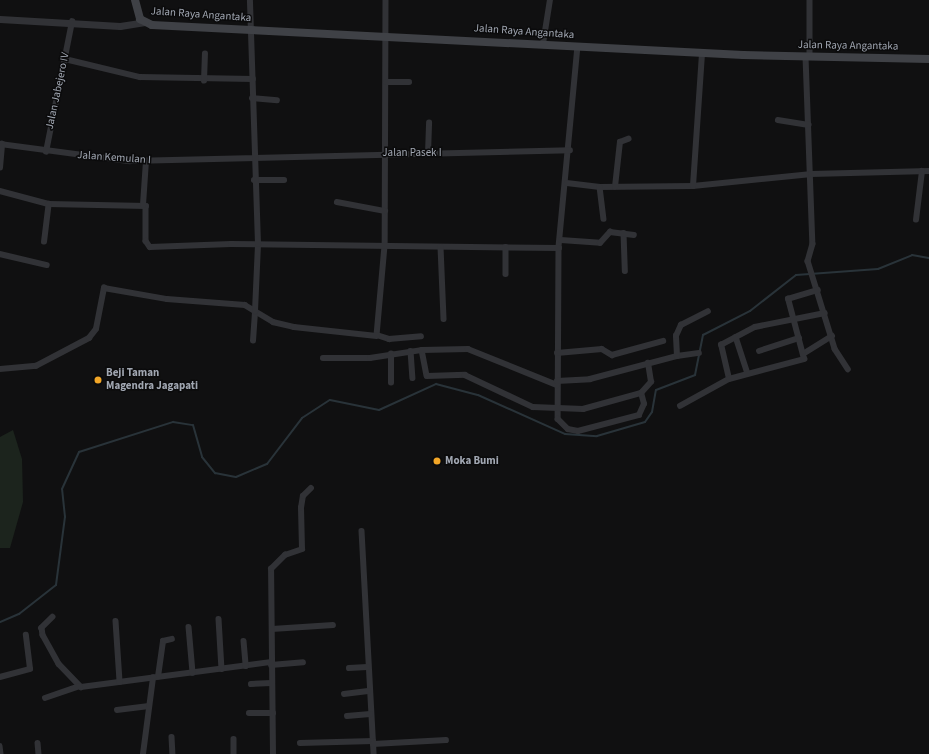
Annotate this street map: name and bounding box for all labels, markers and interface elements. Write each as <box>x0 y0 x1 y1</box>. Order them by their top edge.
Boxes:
street label: Jalan Raya Angantaka <box>150 5 252 25</box>
street label: Jalan Raya Angantaka <box>473 22 575 42</box>
street label: Jalan Raya Angantaka <box>798 39 898 53</box>
street label: Jalan Jabejero IV <box>43 51 73 131</box>
street label: Jalan Pasek I <box>382 146 442 160</box>
street label: Jalan Kemulan I <box>77 149 151 167</box>
place label: Beji Taman Magendra Jagapati <box>106 367 198 393</box>
marker: Beji Taman Magendra Jagapati <box>93 375 103 385</box>
place label: Moka Bumi <box>445 454 499 468</box>
marker: Moka Bumi <box>432 456 442 466</box>

